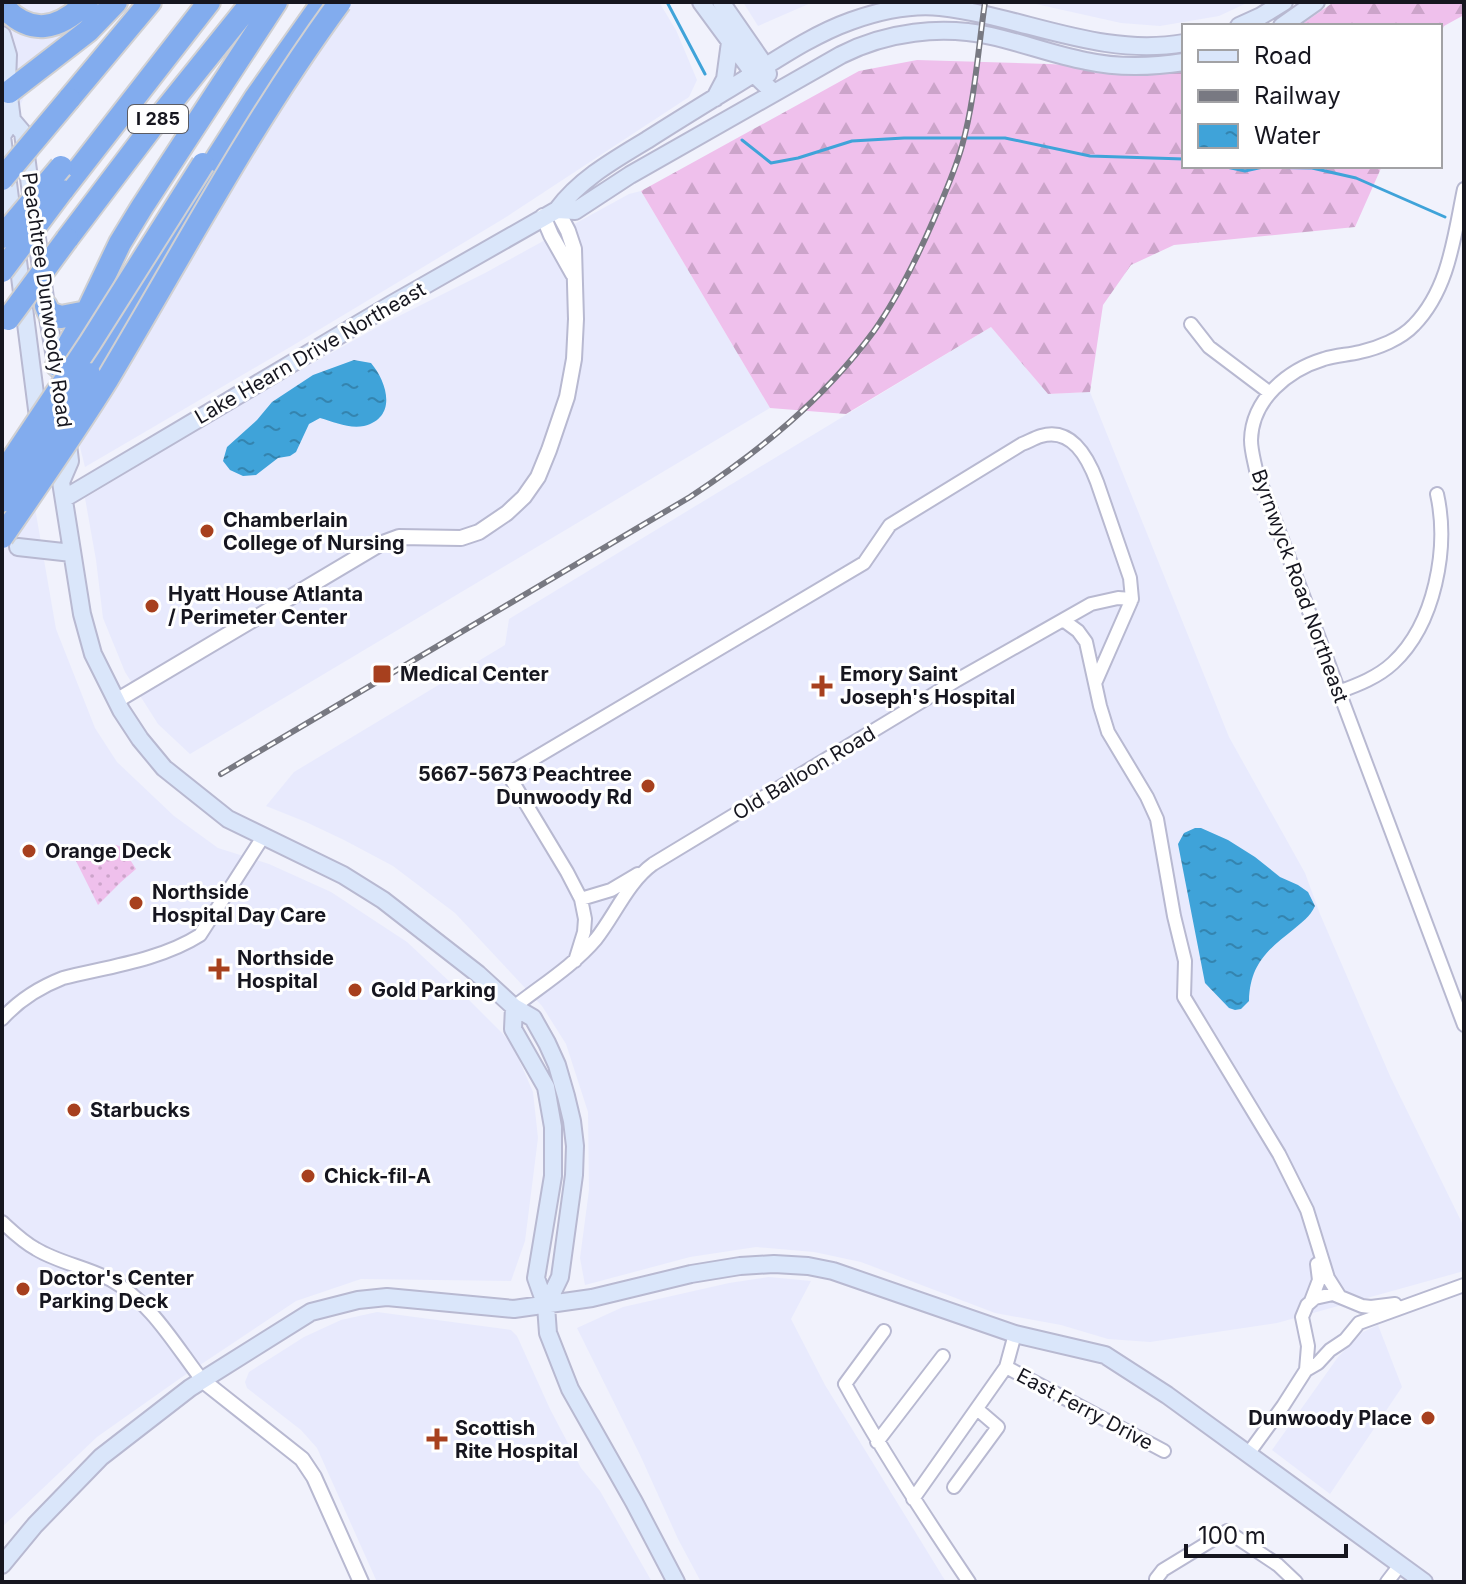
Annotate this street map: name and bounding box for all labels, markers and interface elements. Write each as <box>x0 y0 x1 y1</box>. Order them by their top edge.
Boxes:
legend <box>1182 24 1442 168</box>
text: Road <box>1254 41 1312 70</box>
text: Railway <box>1254 81 1341 110</box>
road number: I 285 <box>128 105 188 133</box>
text: Water <box>1254 121 1321 150</box>
street label: Peachtree Dunwoody Road <box>17 171 77 429</box>
street label: Lake Hearn Drive Northeast <box>190 277 430 429</box>
street label: Byrnwyck Road Northeast <box>1247 466 1354 706</box>
place label: Chamberlain College of Nursing <box>223 508 405 555</box>
marker: Chamberlain College of Nursing <box>198 522 216 540</box>
place label: Hyatt House Atlanta / Perimeter Center <box>168 582 363 629</box>
marker: Hyatt House Atlanta / Perimeter Center <box>143 597 161 615</box>
place label: Medical Center <box>400 662 549 686</box>
place label: Emory Saint Joseph's Hospital <box>840 662 1015 709</box>
marker: Medical Center <box>371 663 393 685</box>
marker: Emory Saint Joseph's Hospital <box>811 675 833 697</box>
street label: Old Balloon Road <box>729 721 879 825</box>
place label: 5667-5673 Peachtree Dunwoody Rd <box>418 762 632 809</box>
marker: 5667-5673 Peachtree Dunwoody Rd <box>639 777 657 795</box>
place label: Orange Deck <box>45 839 172 863</box>
marker: Orange Deck <box>20 842 38 860</box>
place label: Northside Hospital Day Care <box>152 880 326 927</box>
marker: Northside Hospital Day Care <box>127 894 145 912</box>
place label: Northside Hospital <box>237 946 334 993</box>
marker: Northside Hospital <box>208 958 230 980</box>
place label: Gold Parking <box>371 978 496 1002</box>
marker: Gold Parking <box>346 981 364 999</box>
place label: Starbucks <box>90 1098 190 1122</box>
marker: Starbucks <box>65 1101 83 1119</box>
place label: Chick-fil-A <box>324 1164 431 1188</box>
marker: Chick-fil-A <box>299 1167 317 1185</box>
place label: Doctor's Center Parking Deck <box>39 1266 194 1313</box>
marker: Doctor's Center Parking Deck <box>14 1280 32 1298</box>
street label: East Ferry Drive <box>1013 1363 1157 1455</box>
place label: Dunwoody Place <box>1248 1406 1412 1430</box>
marker: Dunwoody Place <box>1419 1409 1437 1427</box>
place label: Scottish Rite Hospital <box>455 1416 578 1463</box>
marker: Scottish Rite Hospital <box>426 1428 448 1450</box>
scale bar <box>1186 1508 1346 1558</box>
text: 100 m <box>1198 1521 1266 1550</box>

